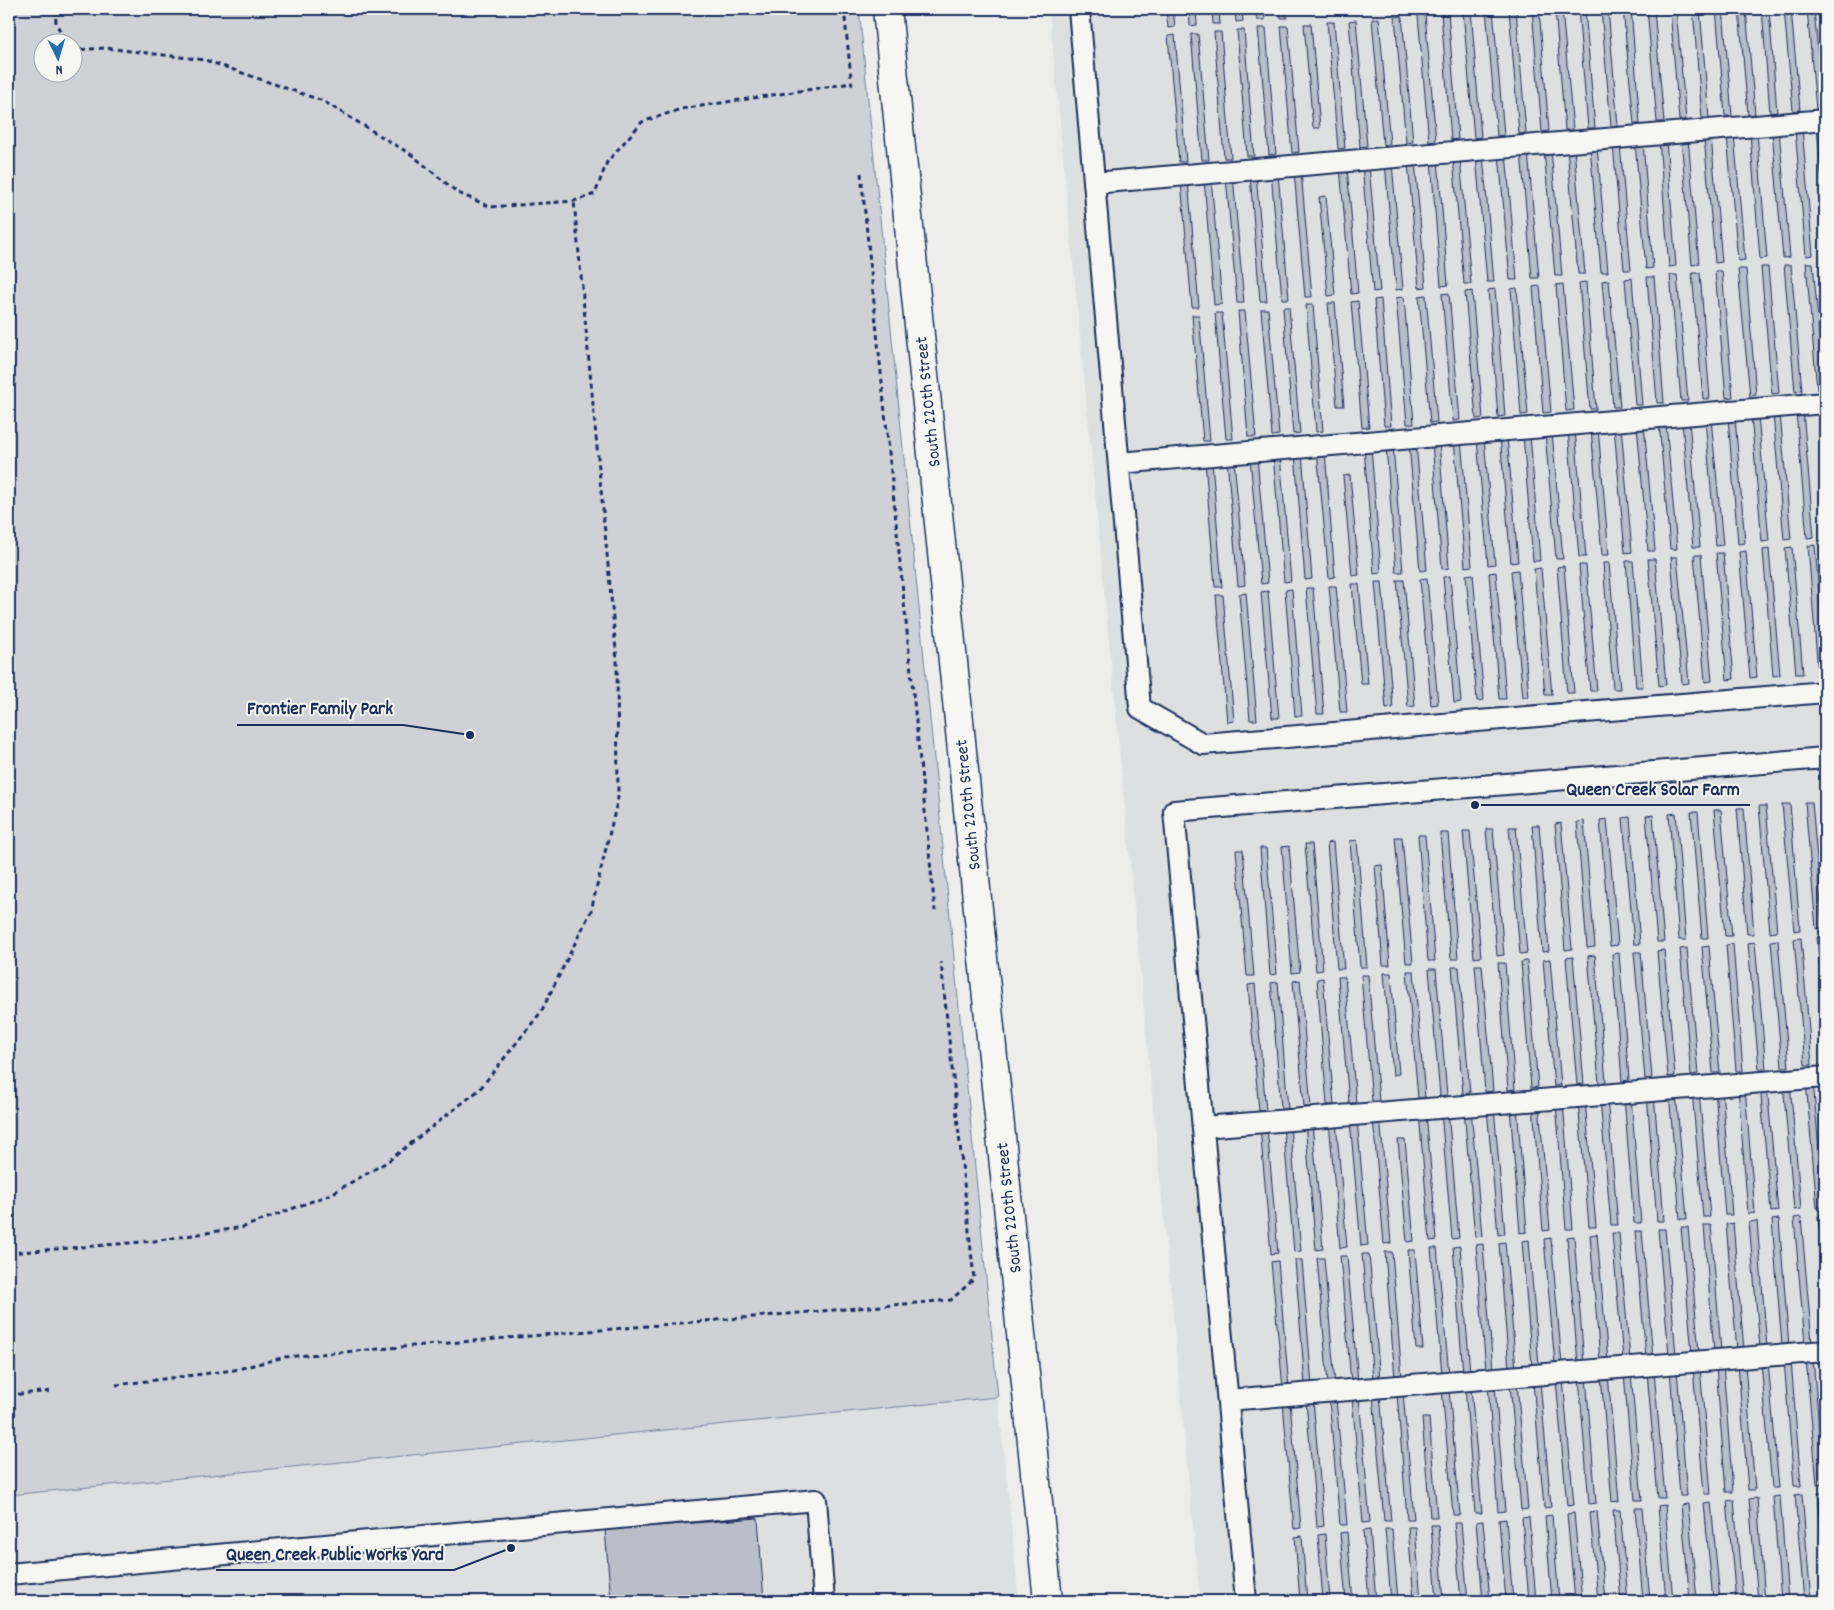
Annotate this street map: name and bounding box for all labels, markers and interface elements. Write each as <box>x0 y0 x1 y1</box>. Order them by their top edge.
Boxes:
north arrow <box>32 32 82 82</box>
text: N <box>55 59 63 79</box>
street label: South 220th Street <box>910 335 949 468</box>
callout: Frontier Family Park <box>237 691 403 725</box>
text: Frontier Family Park <box>247 697 393 724</box>
street label: South 220th Street <box>950 738 989 871</box>
callout: Queen Creek Solar Farm <box>1556 771 1750 805</box>
text: Queen Creek Solar Farm <box>1566 778 1740 805</box>
street label: South 220th Street <box>991 1141 1030 1274</box>
callout: Queen Creek Public Works Yard <box>216 1536 454 1570</box>
text: Queen Creek Public Works Yard <box>226 1543 444 1570</box>

